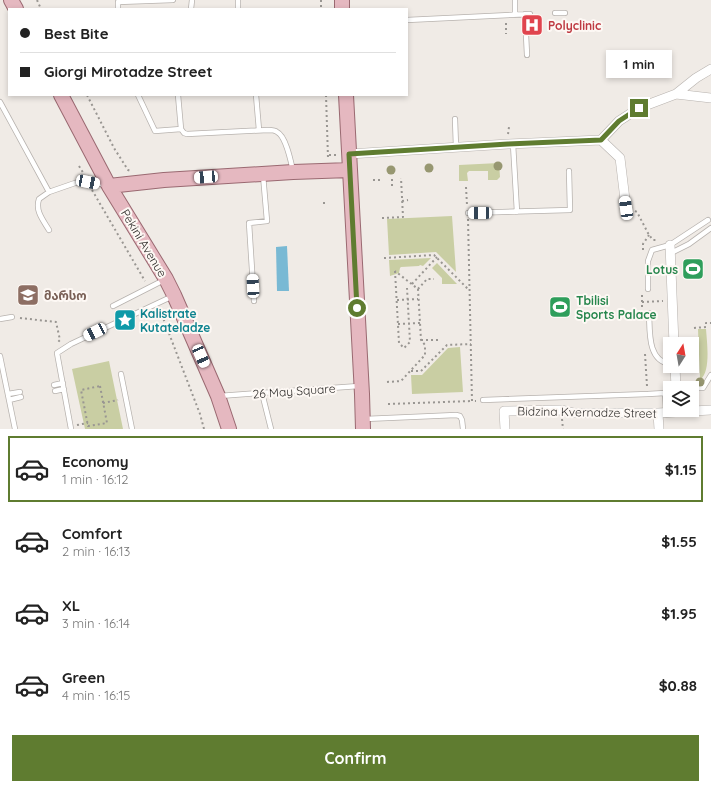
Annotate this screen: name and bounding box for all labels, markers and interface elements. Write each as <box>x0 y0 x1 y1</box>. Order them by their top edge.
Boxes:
hospital icon: Polyclinic <box>519 12 545 38</box>
place label: Polyclinic <box>548 18 601 33</box>
text: Best Bite <box>44 24 109 43</box>
callout: 1 min <box>606 50 672 78</box>
text: 1 min <box>623 56 655 72</box>
text: Giorgi Mirotadze Street <box>44 62 213 81</box>
route end <box>630 99 648 117</box>
car <box>194 170 218 184</box>
car <box>75 174 101 190</box>
car <box>618 195 634 221</box>
street label: Pekini Avenue <box>118 206 170 280</box>
car <box>468 207 492 219</box>
sports icon: Lotus <box>680 256 706 282</box>
place label: Lotus <box>646 262 678 277</box>
car <box>246 274 260 298</box>
school or university icon: მარსო <box>15 282 41 308</box>
place label: მარსო <box>44 288 87 303</box>
place label: Tbilisi Sports Palace <box>576 293 657 322</box>
sports icon: Tbilisi Sports Palace <box>547 294 573 320</box>
route start <box>348 299 366 317</box>
place label: Kalistrate Kutateladze <box>140 306 210 335</box>
place icon: Kalistrate Kutateladze <box>112 307 138 333</box>
car <box>82 321 108 343</box>
north arrow <box>663 337 699 373</box>
map controls <box>663 337 699 417</box>
car <box>191 343 211 369</box>
street label: 26 May Square <box>252 381 336 401</box>
button: layers <box>663 381 699 417</box>
street label: Bidzina Kvernadze Street <box>517 403 657 421</box>
icon: car <box>14 451 50 487</box>
text: Economy <box>62 452 129 471</box>
text: $1.15 <box>665 460 697 479</box>
text: 1 min · 16:12 <box>62 471 128 487</box>
icon: car <box>14 523 50 559</box>
text: Comfort <box>62 524 123 543</box>
text: $1.55 <box>661 532 697 551</box>
text: 2 min · 16:13 <box>62 543 130 559</box>
icon: car <box>14 595 50 631</box>
text: XL <box>62 596 80 615</box>
text: $1.95 <box>661 604 697 623</box>
text: 3 min · 16:14 <box>62 615 130 631</box>
icon: car <box>14 667 50 703</box>
text: Green <box>62 668 105 687</box>
text: $0.88 <box>659 676 697 695</box>
text: 4 min · 16:15 <box>62 687 130 703</box>
button: Confirm <box>12 735 699 781</box>

